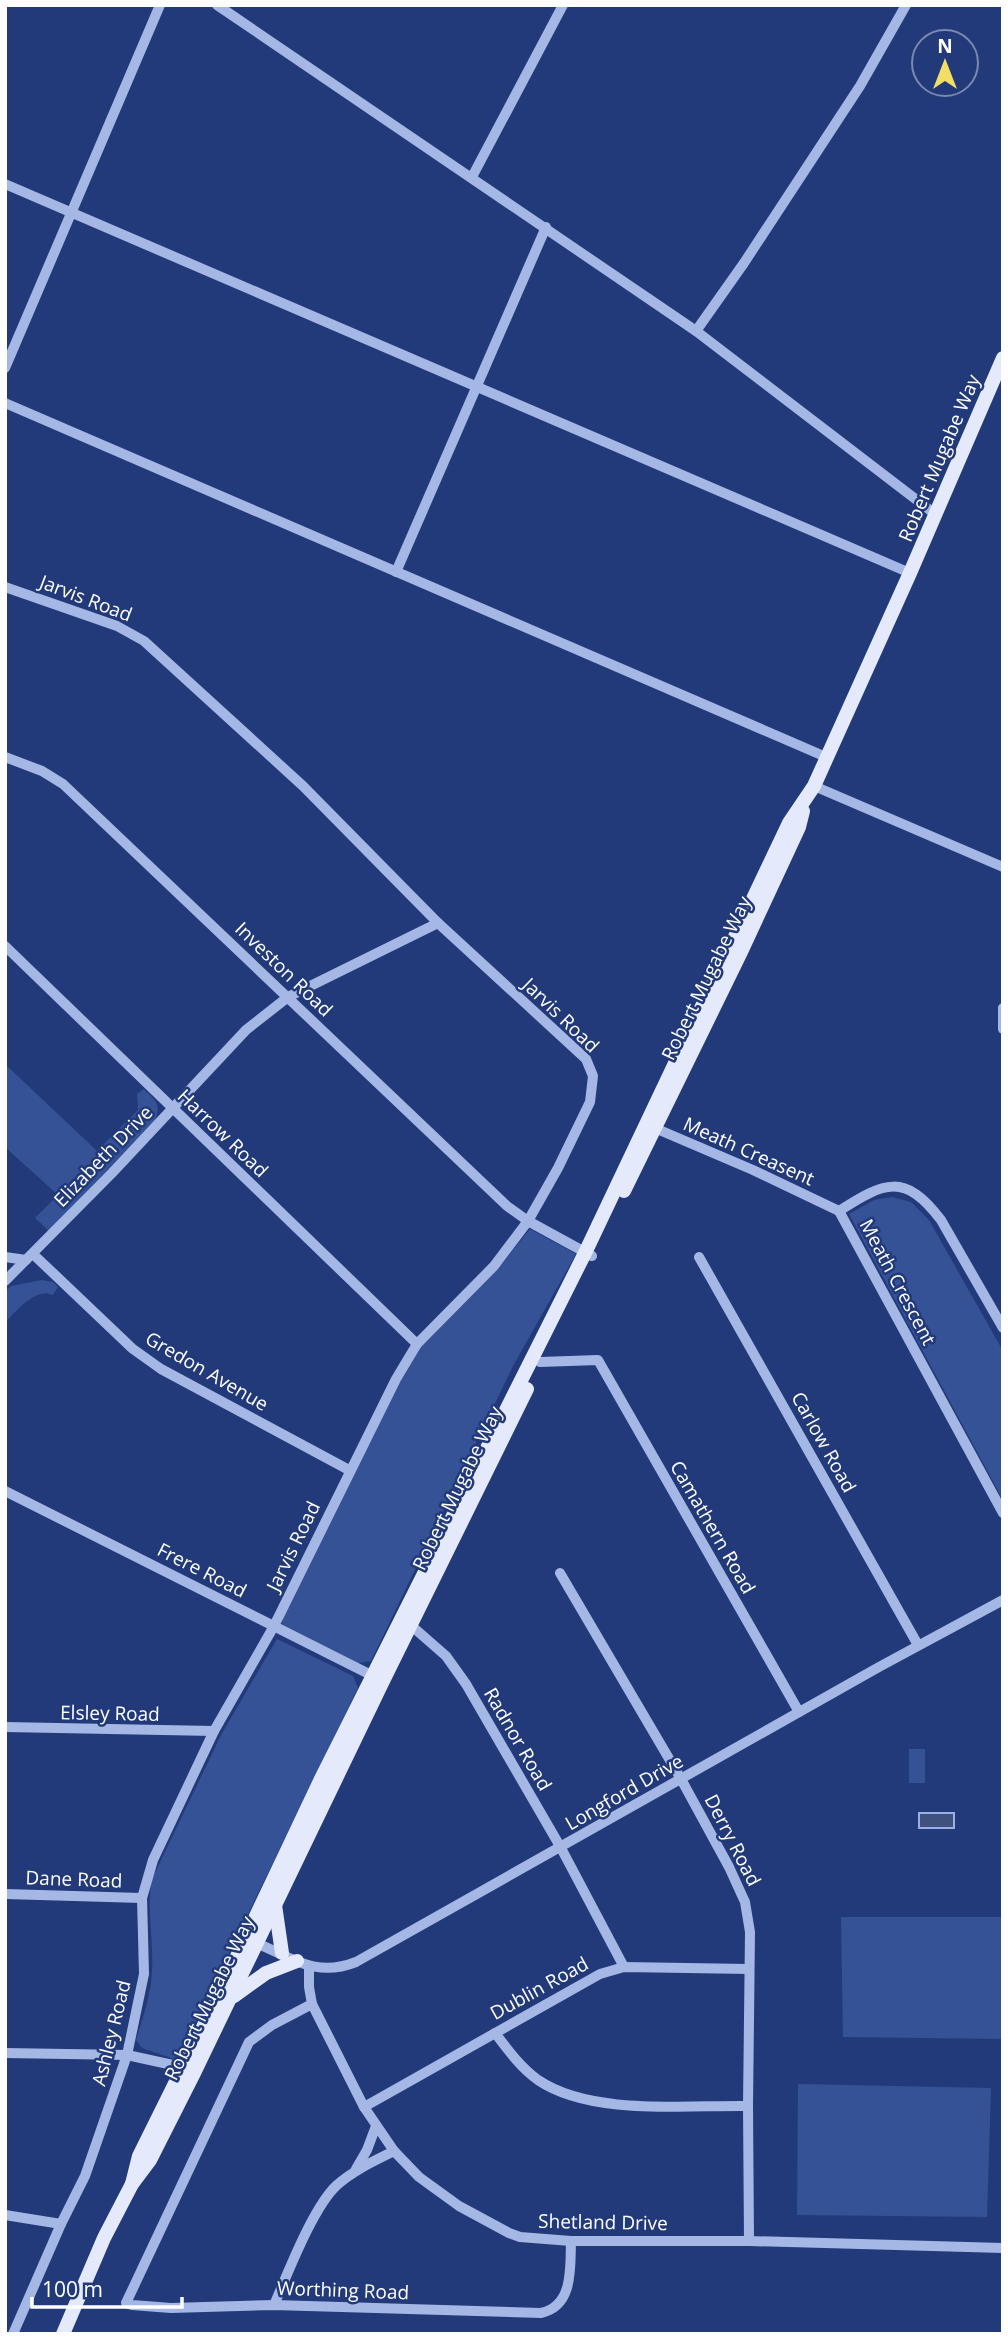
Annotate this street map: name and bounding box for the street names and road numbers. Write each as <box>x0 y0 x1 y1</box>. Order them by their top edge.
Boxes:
street label: Robert Mugabe Way <box>892 370 986 546</box>
street label: Jarvis Road <box>34 568 136 628</box>
street label: Robert Mugabe Way <box>655 891 757 1064</box>
street label: Investon Road <box>230 916 338 1022</box>
street label: Jarvis Road <box>516 971 605 1058</box>
street label: Harrow Road <box>172 1083 274 1183</box>
street label: Elizabeth Drive <box>48 1100 158 1212</box>
street label: Meath Creasent <box>679 1110 819 1192</box>
street label: Meath Crescent <box>854 1214 942 1350</box>
street label: Gredon Avenue <box>141 1325 273 1417</box>
street label: Carlow Road <box>786 1387 862 1497</box>
street label: Robert Mugabe Way <box>406 1401 508 1574</box>
street label: Camathern Road <box>664 1456 762 1598</box>
street label: Jarvis Road <box>259 1497 326 1597</box>
street label: Frere Road <box>153 1536 251 1604</box>
street label: Radnor Road <box>478 1683 558 1795</box>
street label: Elsley Road <box>60 1699 160 1727</box>
street label: Longford Drive <box>560 1748 688 1836</box>
street label: Derry Road <box>699 1790 767 1890</box>
street label: Dane Road <box>25 1864 123 1894</box>
street label: Robert Mugabe Way <box>158 1911 260 2084</box>
street label: Dublin Road <box>485 1950 593 2026</box>
street label: Ashley Road <box>85 1977 137 2089</box>
street label: Shetland Drive <box>538 2208 668 2236</box>
street label: Worthing Road <box>276 2275 410 2305</box>

